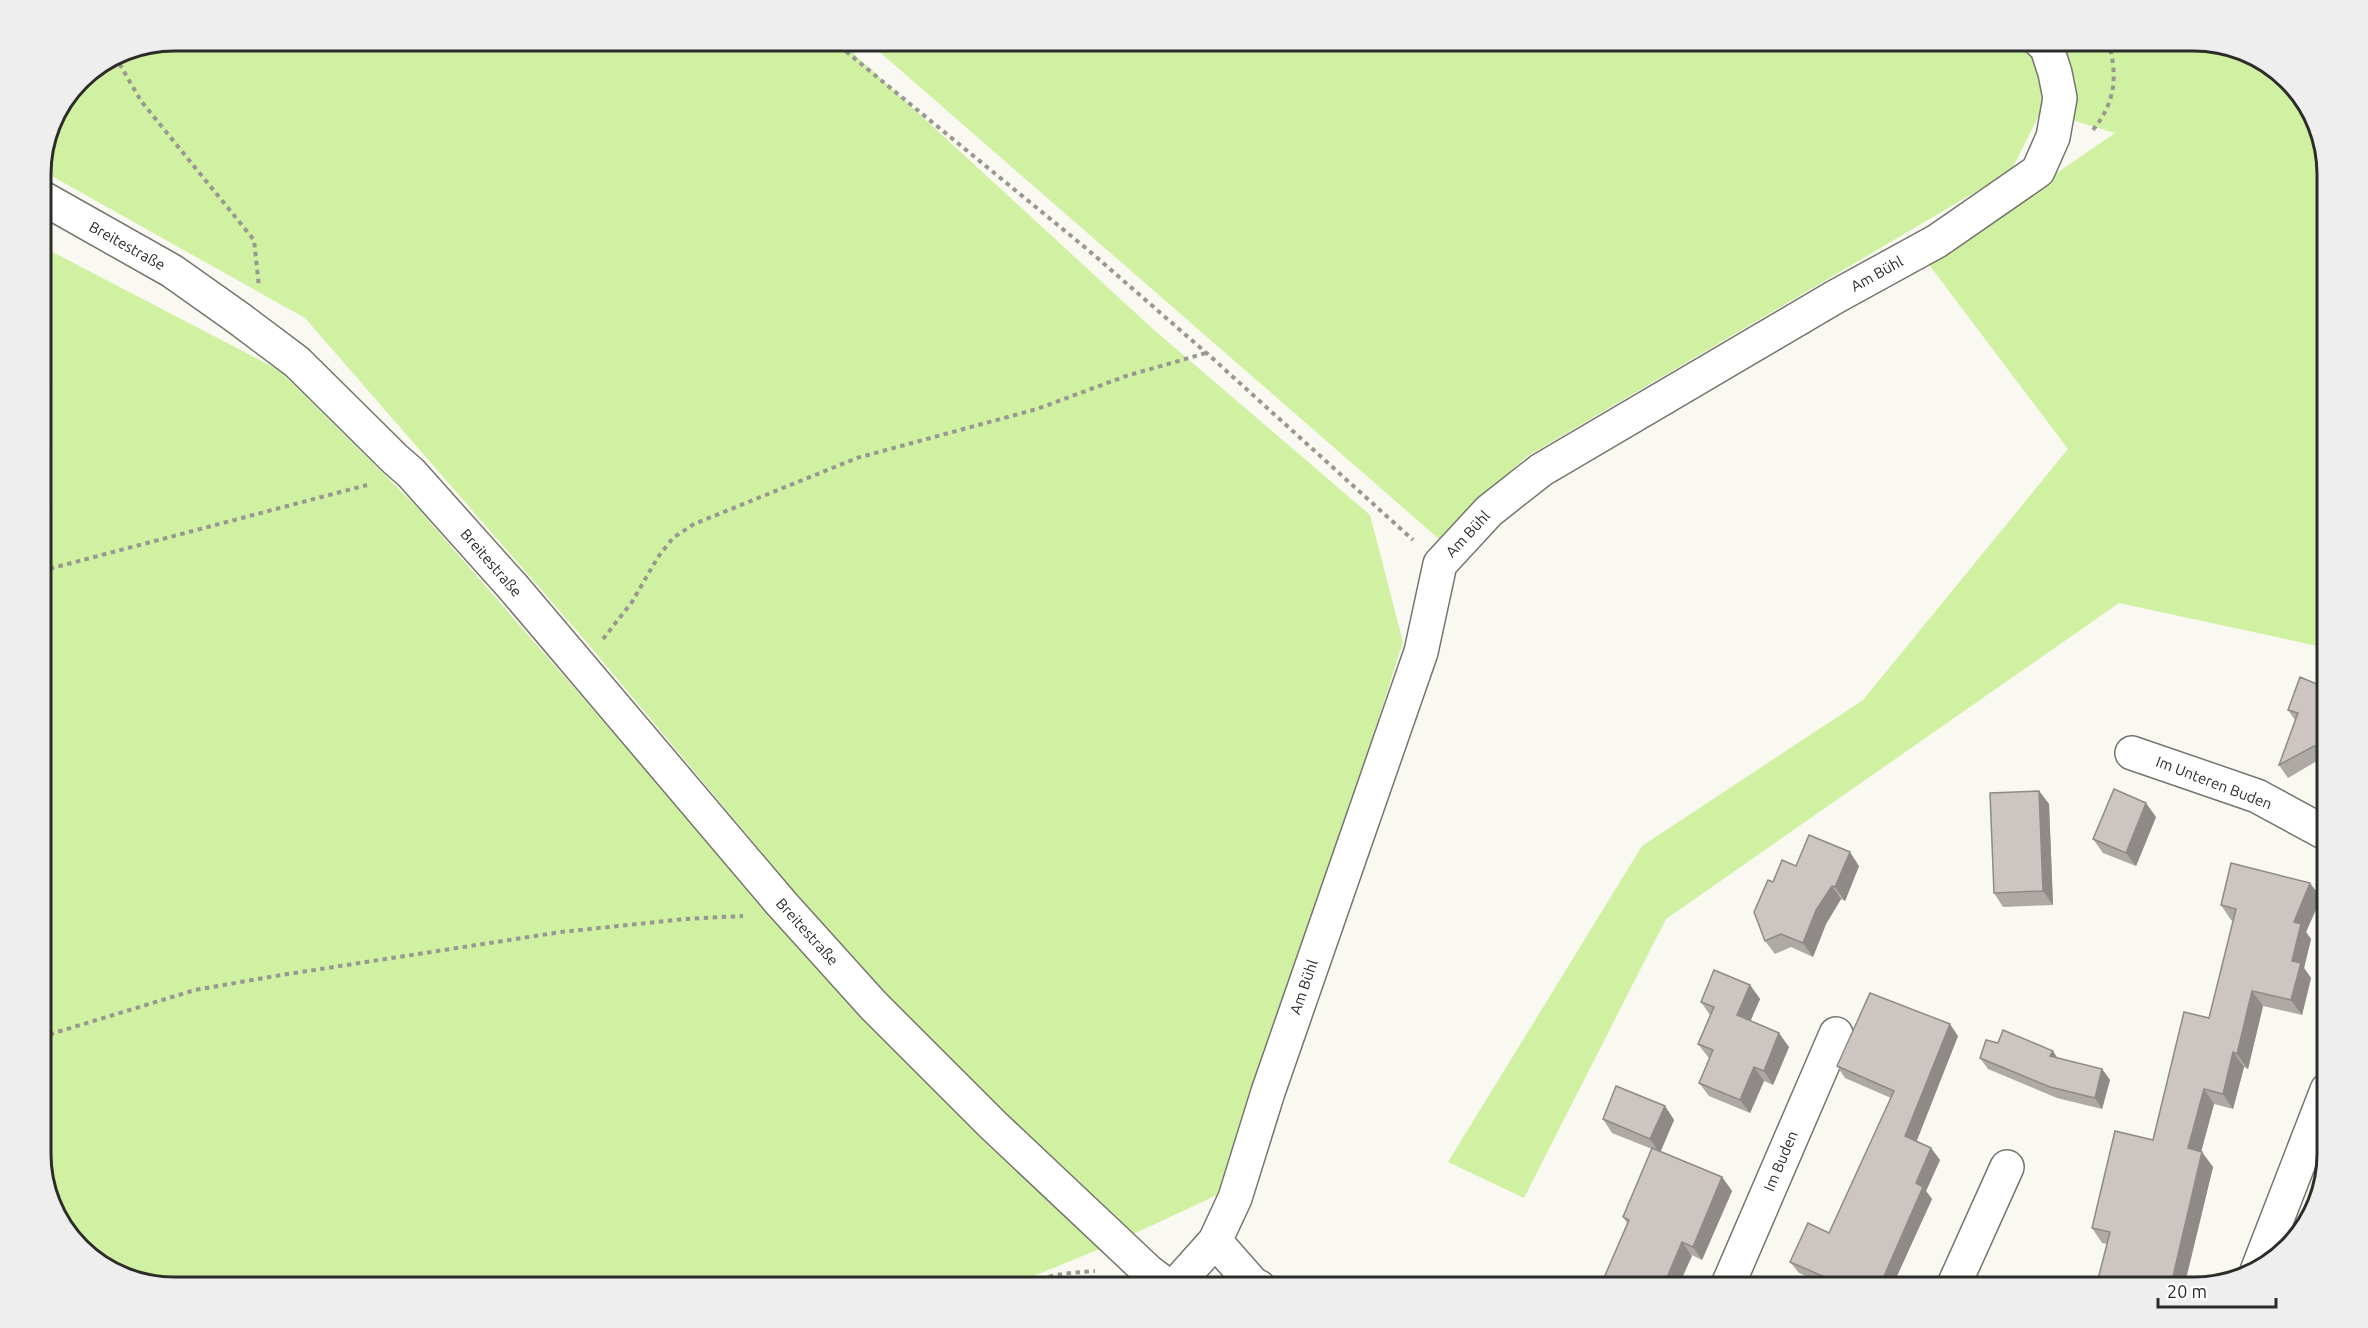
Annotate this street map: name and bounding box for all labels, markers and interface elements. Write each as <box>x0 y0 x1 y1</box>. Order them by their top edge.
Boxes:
street label: Breitestraße <box>86 218 168 273</box>
street label: Am Bühl <box>1848 252 1906 295</box>
street label: Am Bühl <box>1442 507 1493 560</box>
street label: Breitestraße <box>457 525 525 600</box>
street label: Im Unteren Buden <box>2154 753 2275 812</box>
street label: Breitestraße <box>773 895 842 969</box>
street label: Am Bühl <box>1286 957 1321 1016</box>
street label: Im Buden <box>1760 1128 1801 1194</box>
scale bar <box>2158 1271 2276 1309</box>
text: 20 m <box>2167 1281 2207 1301</box>

